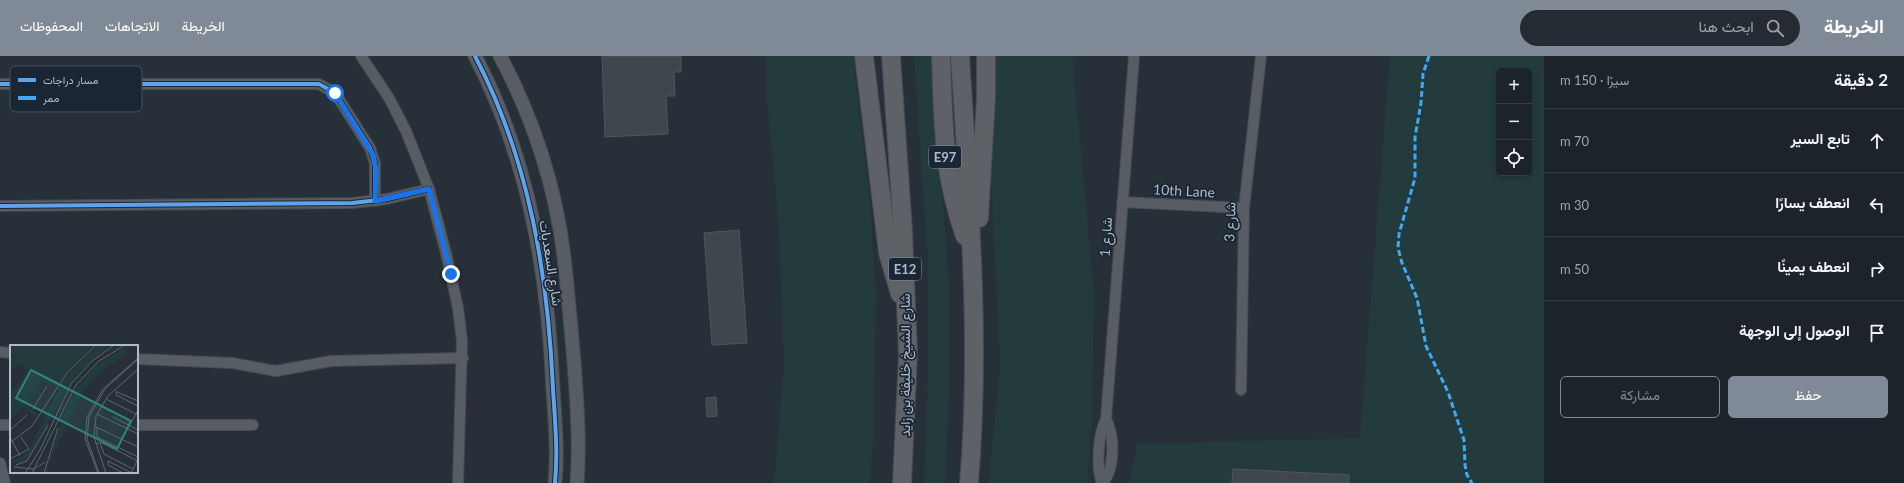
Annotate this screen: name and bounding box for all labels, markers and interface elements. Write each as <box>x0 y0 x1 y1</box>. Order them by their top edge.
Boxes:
search box <box>1520 10 1800 46</box>
text: الخريطة <box>1824 14 1884 37</box>
text: المحفوظات <box>20 17 83 34</box>
text: الاتجاهات <box>105 17 159 34</box>
text: الخريطة <box>181 17 225 34</box>
text: ابحث هنا <box>1699 17 1754 35</box>
icon: search <box>1764 17 1786 39</box>
legend <box>10 66 142 112</box>
map controls <box>1496 68 1532 176</box>
button: + <box>1496 68 1532 104</box>
text: 2 دقيقة <box>1834 69 1888 90</box>
text: سيرًا · 150 m <box>1560 72 1629 88</box>
text: مسار دراجات <box>43 73 98 87</box>
route start <box>326 84 344 102</box>
text: ممر <box>42 91 60 105</box>
button: − <box>1496 104 1532 140</box>
text: تابع السير <box>1790 129 1850 147</box>
icon: ahead <box>1866 130 1888 152</box>
text: 70 m <box>1560 133 1589 149</box>
button: locate <box>1496 140 1532 176</box>
road number: E97 <box>929 146 961 168</box>
street label: 10th Lane <box>1153 180 1215 201</box>
text: انعطف يسارًا <box>1775 193 1850 211</box>
icon: left <box>1866 194 1888 216</box>
text: 30 m <box>1560 197 1589 213</box>
street label: شارع 3 <box>1220 202 1242 242</box>
street label: شارع 1 <box>1096 216 1118 258</box>
street label: شارع السعديات <box>533 219 567 307</box>
text: انعطف يمينًا <box>1777 257 1850 275</box>
road number: E12 <box>889 258 921 280</box>
icon: right <box>1866 258 1888 280</box>
text: 50 m <box>1560 261 1589 277</box>
route end <box>442 265 460 283</box>
street label: شارع الشيخ خليفة بن زايد <box>896 293 916 437</box>
text: الوصول إلى الوجهة <box>1739 321 1850 339</box>
icon: arrive <box>1866 322 1888 344</box>
inset map <box>10 345 138 473</box>
button: مشاركة <box>1560 376 1720 418</box>
button: حفظ <box>1728 376 1888 418</box>

